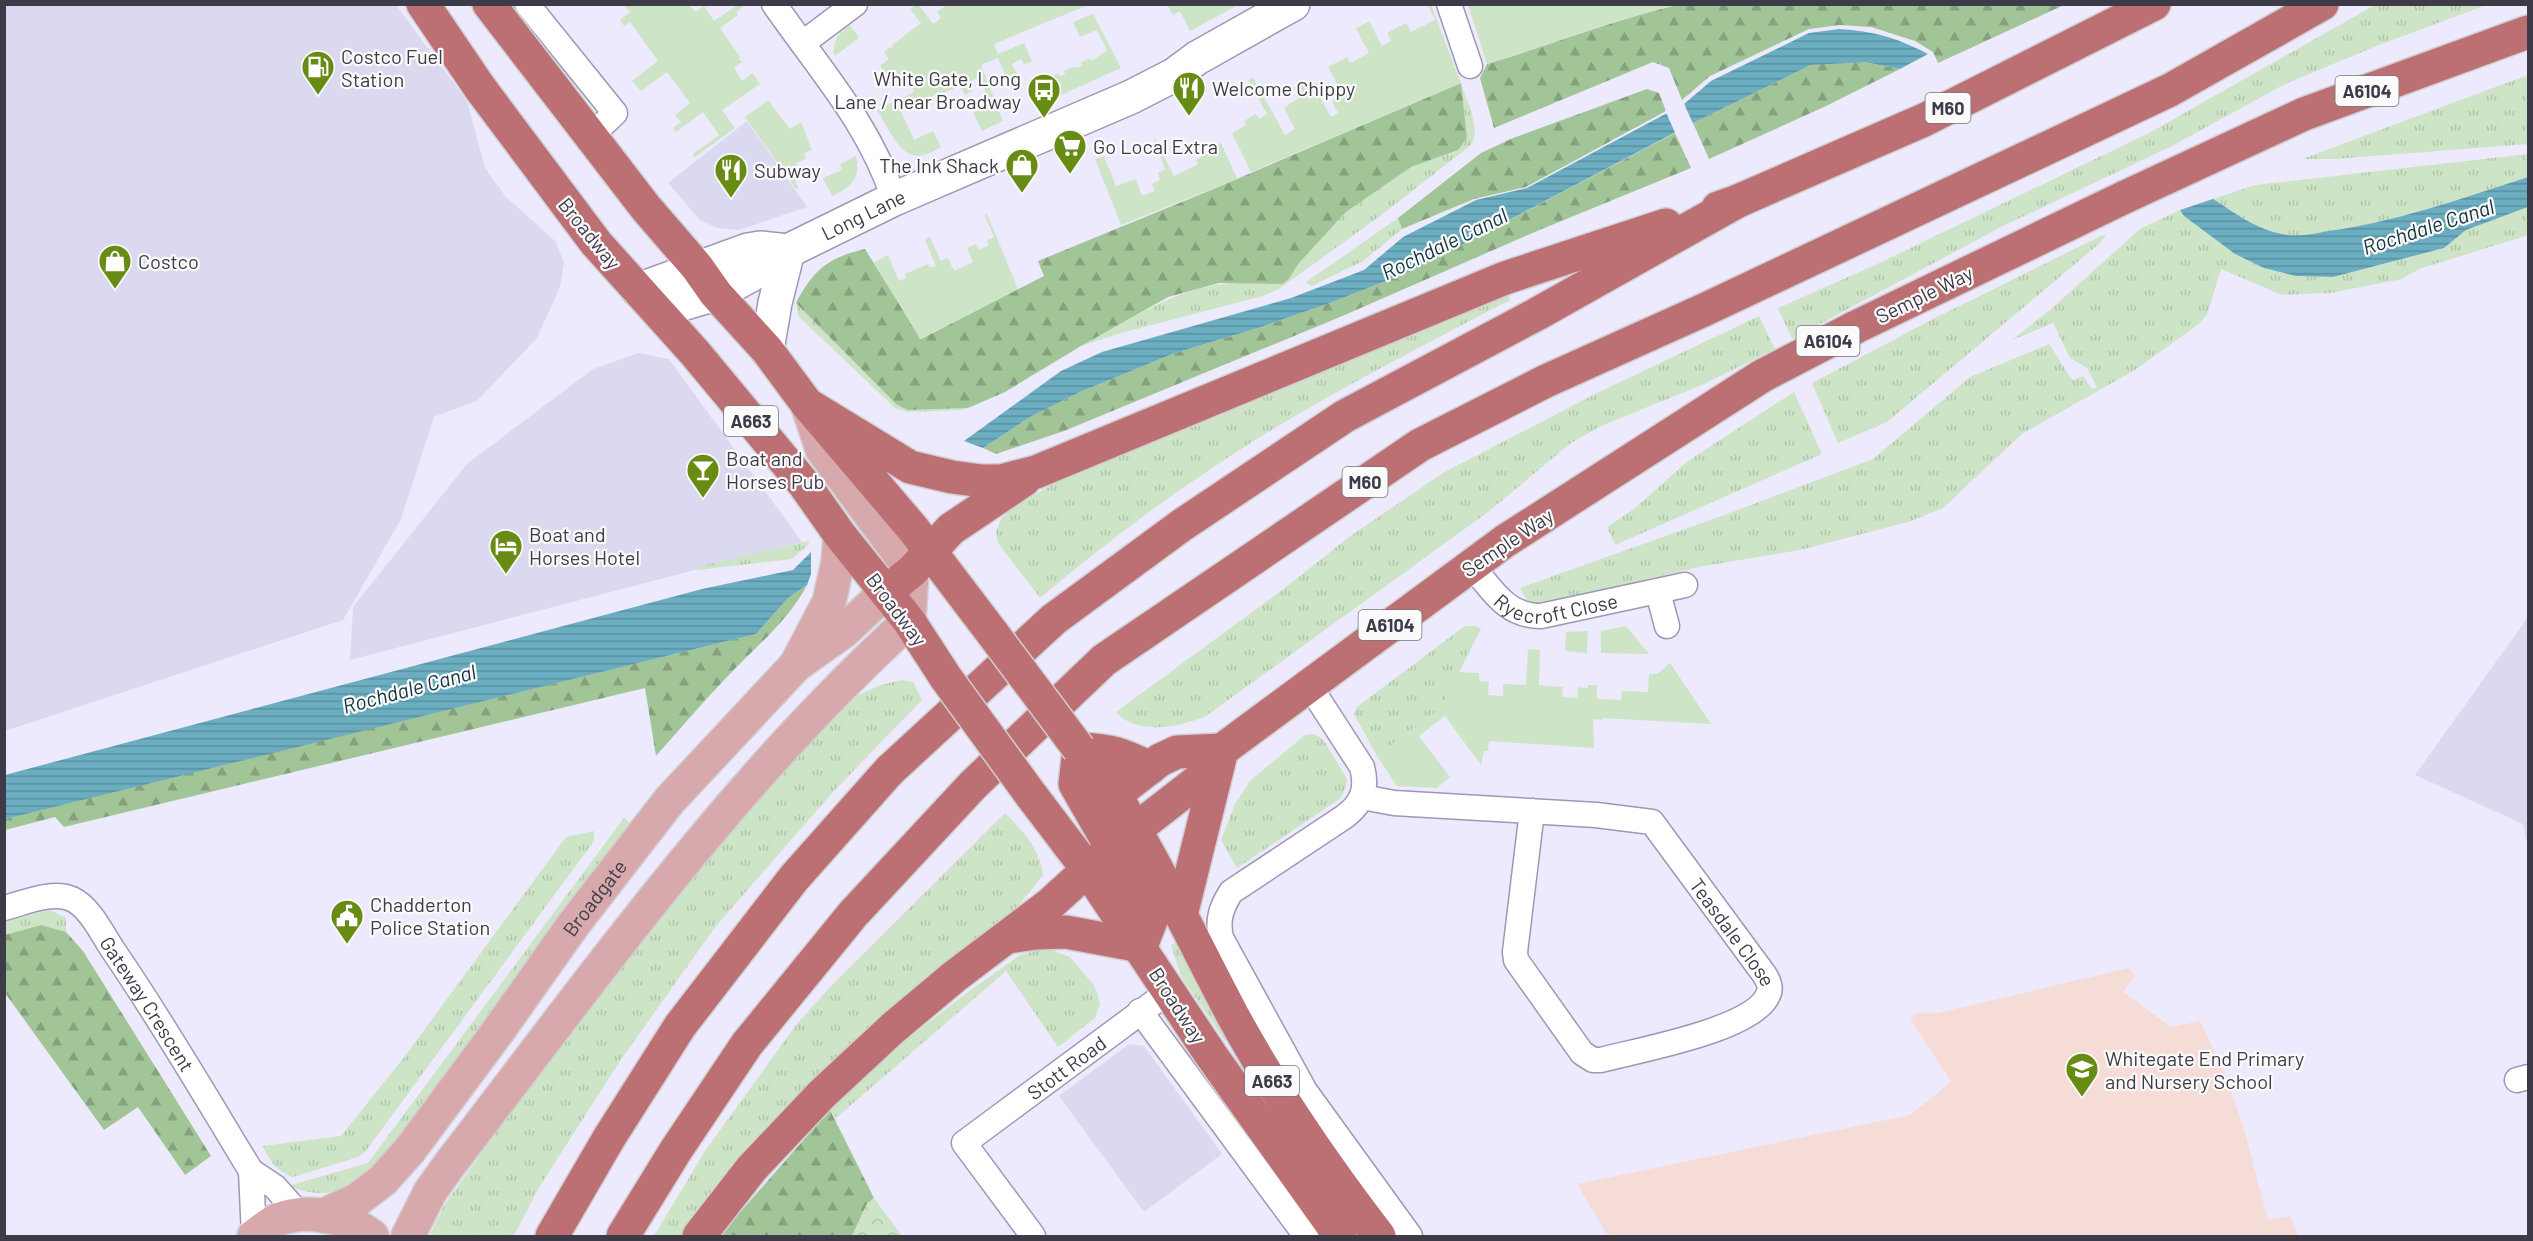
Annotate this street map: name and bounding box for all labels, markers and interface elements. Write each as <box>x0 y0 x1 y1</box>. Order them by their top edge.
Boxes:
place label: Costco Fuel Station <box>341 44 443 91</box>
fuel station icon: Costco Fuel Station <box>300 49 336 96</box>
place label: White Gate, Long Lane / near Broadway <box>834 66 1021 113</box>
restaurant icon: Welcome Chippy <box>1171 70 1207 117</box>
bus stop icon: White Gate, Long Lane / near Broadway <box>1026 72 1062 119</box>
place label: Welcome Chippy <box>1212 76 1355 100</box>
road number: A6104 <box>2336 76 2398 106</box>
road number: M60 <box>1926 93 1970 123</box>
supermarket icon: Go Local Extra <box>1052 128 1088 175</box>
place label: Go Local Extra <box>1093 134 1218 158</box>
shop icon: The Ink Shack <box>1004 147 1040 194</box>
restaurant icon: Subway <box>713 152 749 199</box>
place label: The Ink Shack <box>879 153 999 177</box>
place label: Subway <box>754 158 821 182</box>
street label: Long Lane <box>817 184 909 245</box>
street label: Broadway <box>554 192 626 274</box>
water label: Rochdale Canal <box>2359 193 2497 259</box>
water label: Rochdale Canal <box>1377 202 1511 284</box>
shop icon: Costco <box>97 243 133 290</box>
place label: Costco <box>138 249 199 273</box>
street label: Semple Way <box>1872 260 1976 328</box>
road number: A6104 <box>1796 326 1860 356</box>
road number: A663 <box>724 406 778 436</box>
place label: Boat and Horses Pub <box>726 446 824 493</box>
bar icon: Boat and Horses Pub <box>685 452 721 499</box>
road number: M60 <box>1342 467 1388 497</box>
street label: Semple Way <box>1457 503 1557 581</box>
place label: Boat and Horses Hotel <box>529 522 640 569</box>
hotel icon: Boat and Horses Hotel <box>488 528 524 575</box>
street label: Broadway <box>862 568 932 650</box>
street label: Ryecroft Close <box>1490 588 1620 628</box>
road number: A6104 <box>1358 610 1422 640</box>
water label: Rochdale Canal <box>340 658 479 718</box>
street label: Broadgate <box>557 855 631 941</box>
street label: Teasdale Close <box>1685 873 1781 990</box>
place label: Chadderton Police Station <box>370 892 490 939</box>
public building icon: Chadderton Police Station <box>329 898 365 945</box>
street label: Gateway Crescent <box>95 932 200 1075</box>
street label: Broadway <box>1145 963 1211 1047</box>
street label: Stott Road <box>1022 1030 1110 1104</box>
place label: Whitegate End Primary and Nursery School <box>2105 1046 2304 1093</box>
school or university icon: Whitegate End Primary and Nursery School <box>2064 1051 2100 1098</box>
road number: A663 <box>1245 1066 1299 1096</box>

